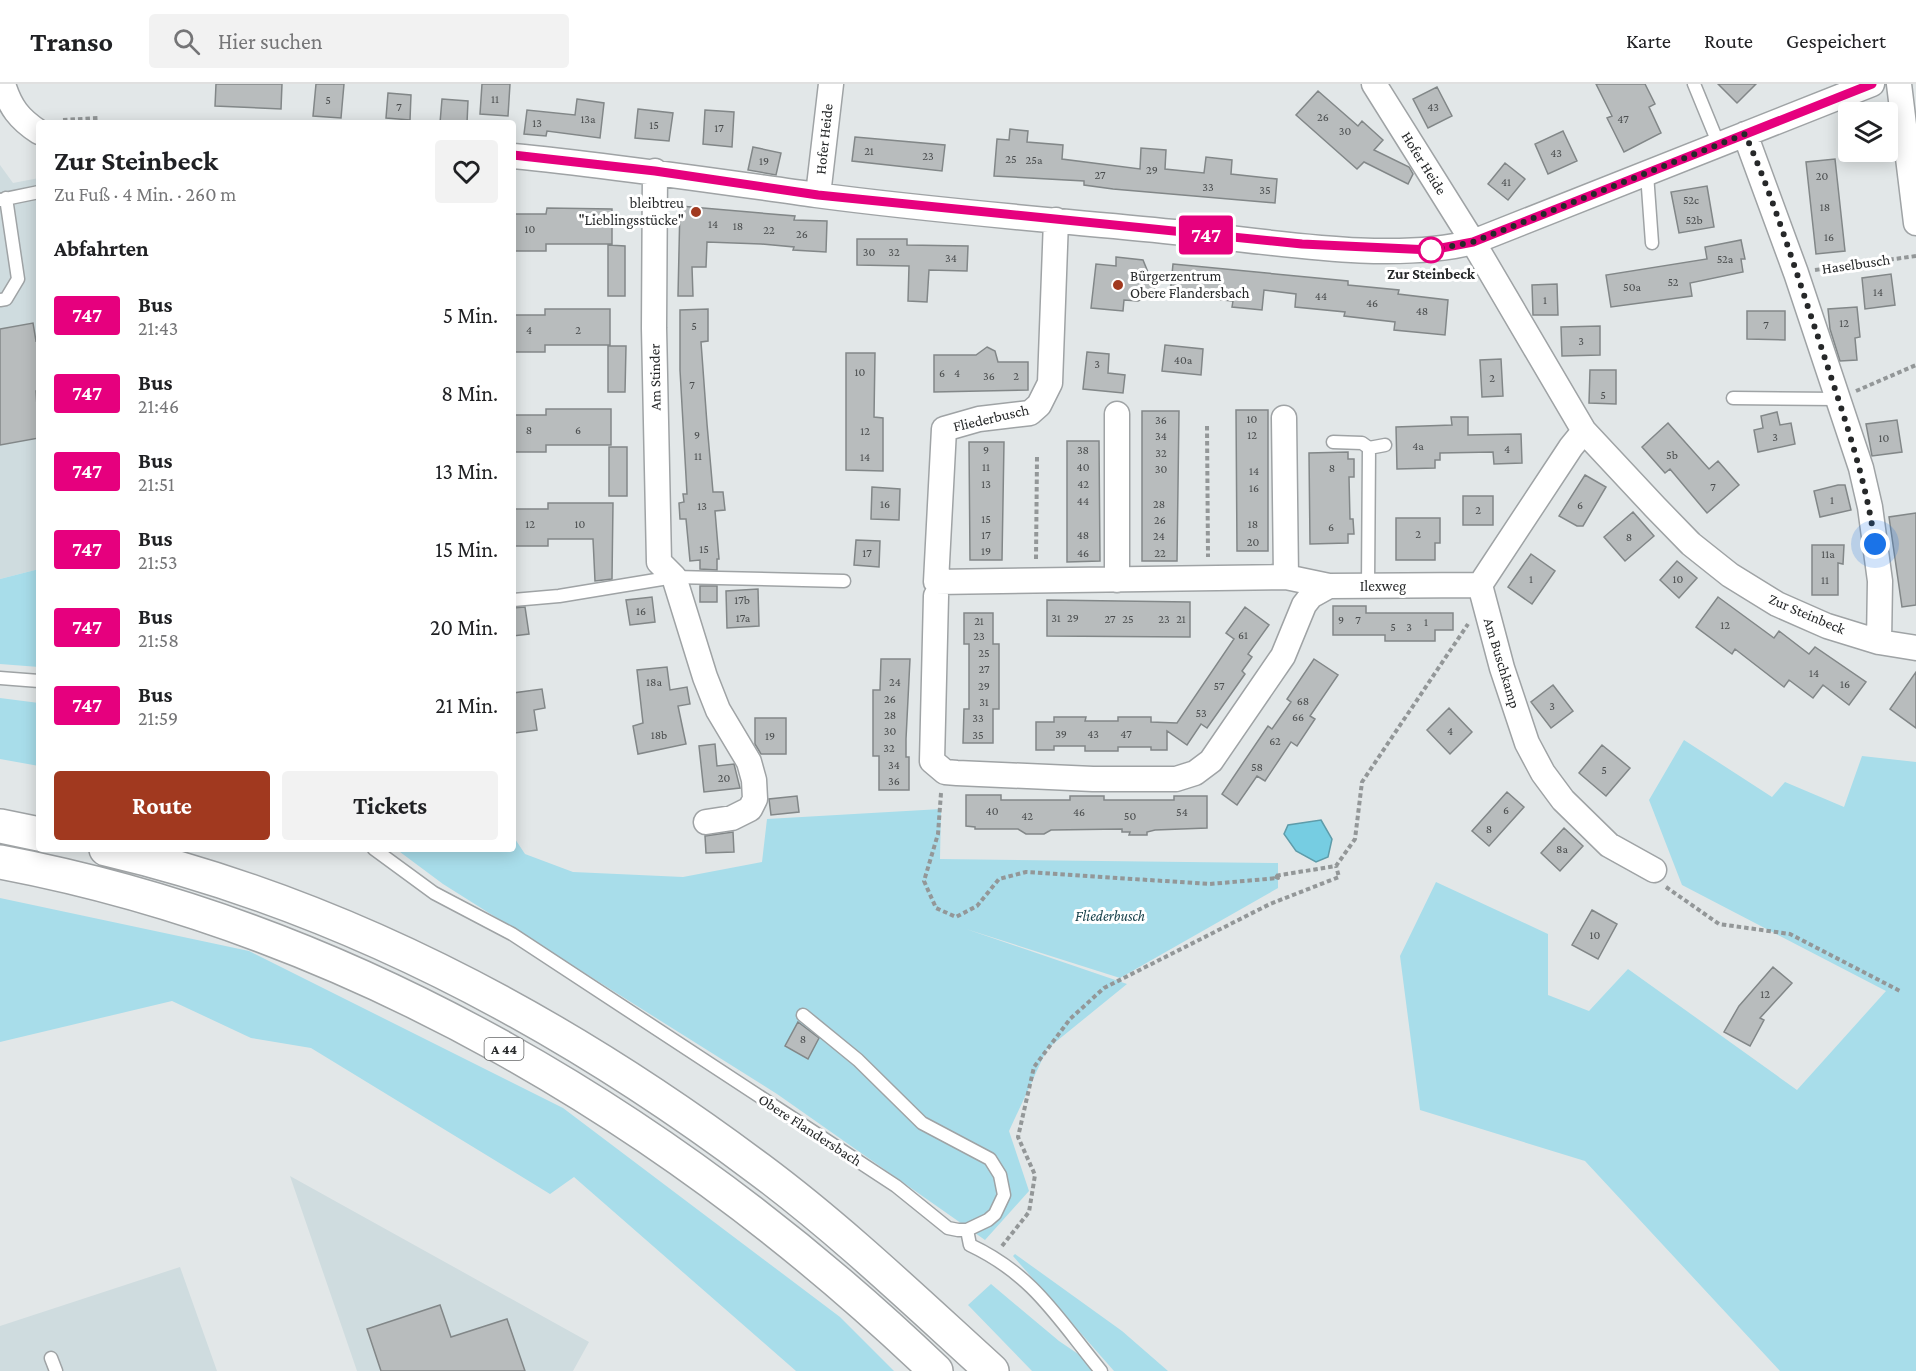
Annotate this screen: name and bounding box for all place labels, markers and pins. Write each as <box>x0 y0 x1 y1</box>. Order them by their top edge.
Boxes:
place label: bleibtreu "Lieblingsstücke" <box>578 195 684 229</box>
marker: bleibtreu "Lieblingsstücke" <box>689 205 703 219</box>
marker: Zur Steinbeck <box>1418 237 1444 263</box>
place label: Zur Steinbeck <box>1387 266 1476 282</box>
place label: Bürgerzentrum Obere Flandersbach <box>1130 268 1250 301</box>
marker: Bürgerzentrum Obere Flandersbach <box>1111 278 1125 292</box>

